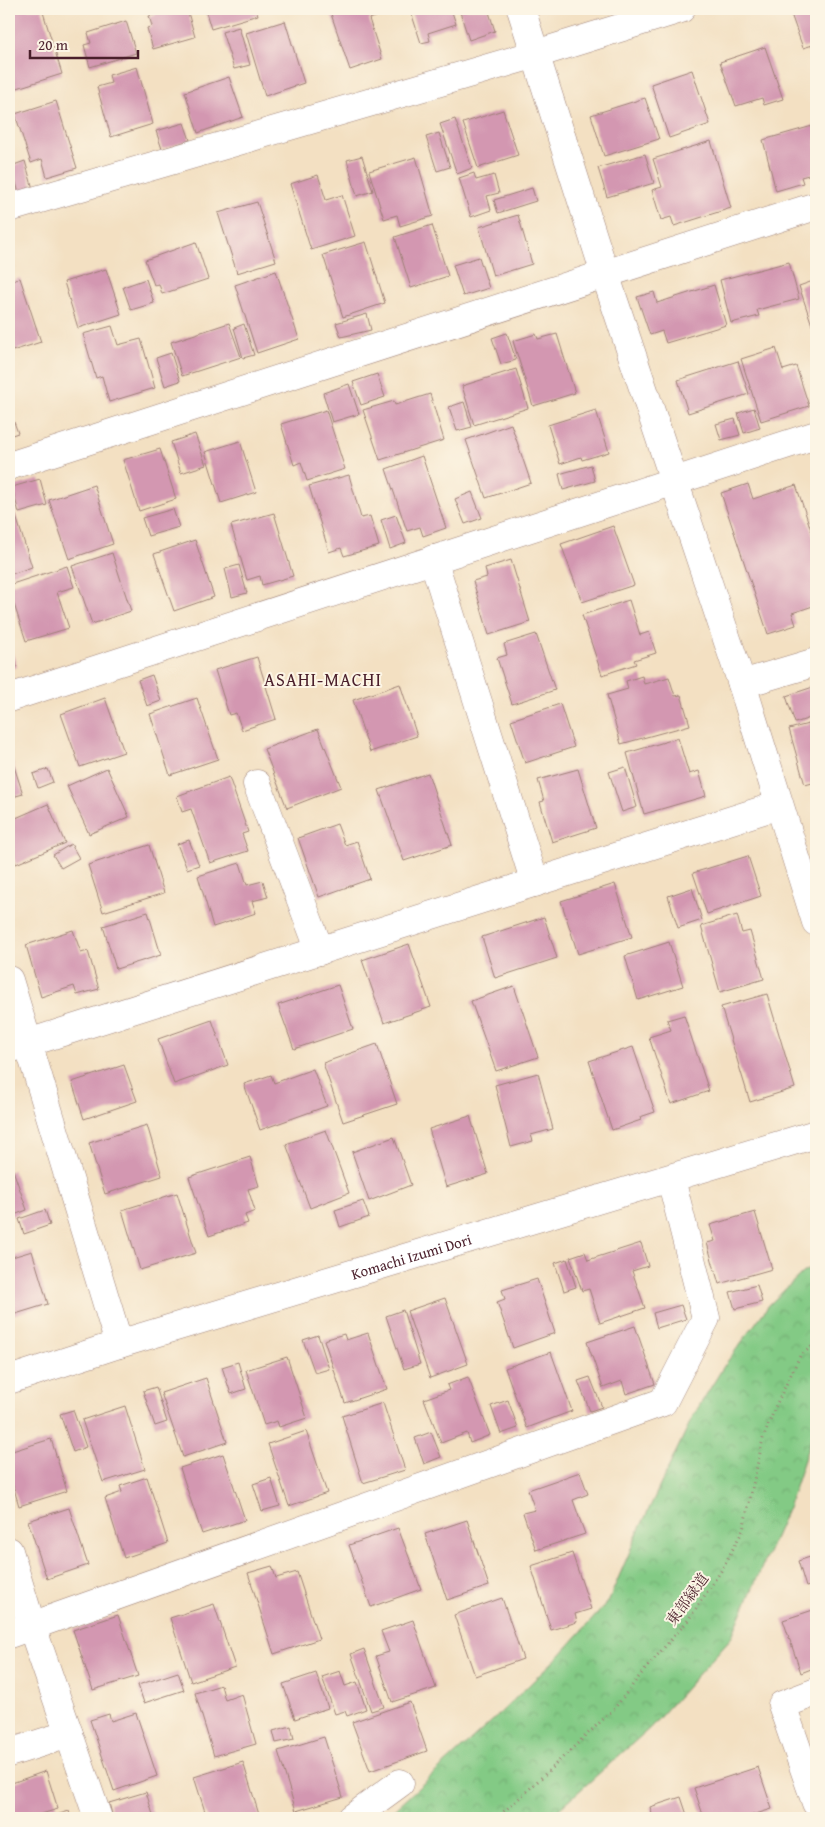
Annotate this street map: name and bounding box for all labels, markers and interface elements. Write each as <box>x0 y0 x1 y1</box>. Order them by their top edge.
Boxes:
scale bar <box>30 28 138 60</box>
text: 20 m <box>38 34 69 55</box>
district label: ASAHI-MACHI <box>264 666 382 693</box>
street label: Komachi Izumi Dori <box>349 1228 474 1284</box>
street label: 東部緑道 <box>661 1569 713 1629</box>

